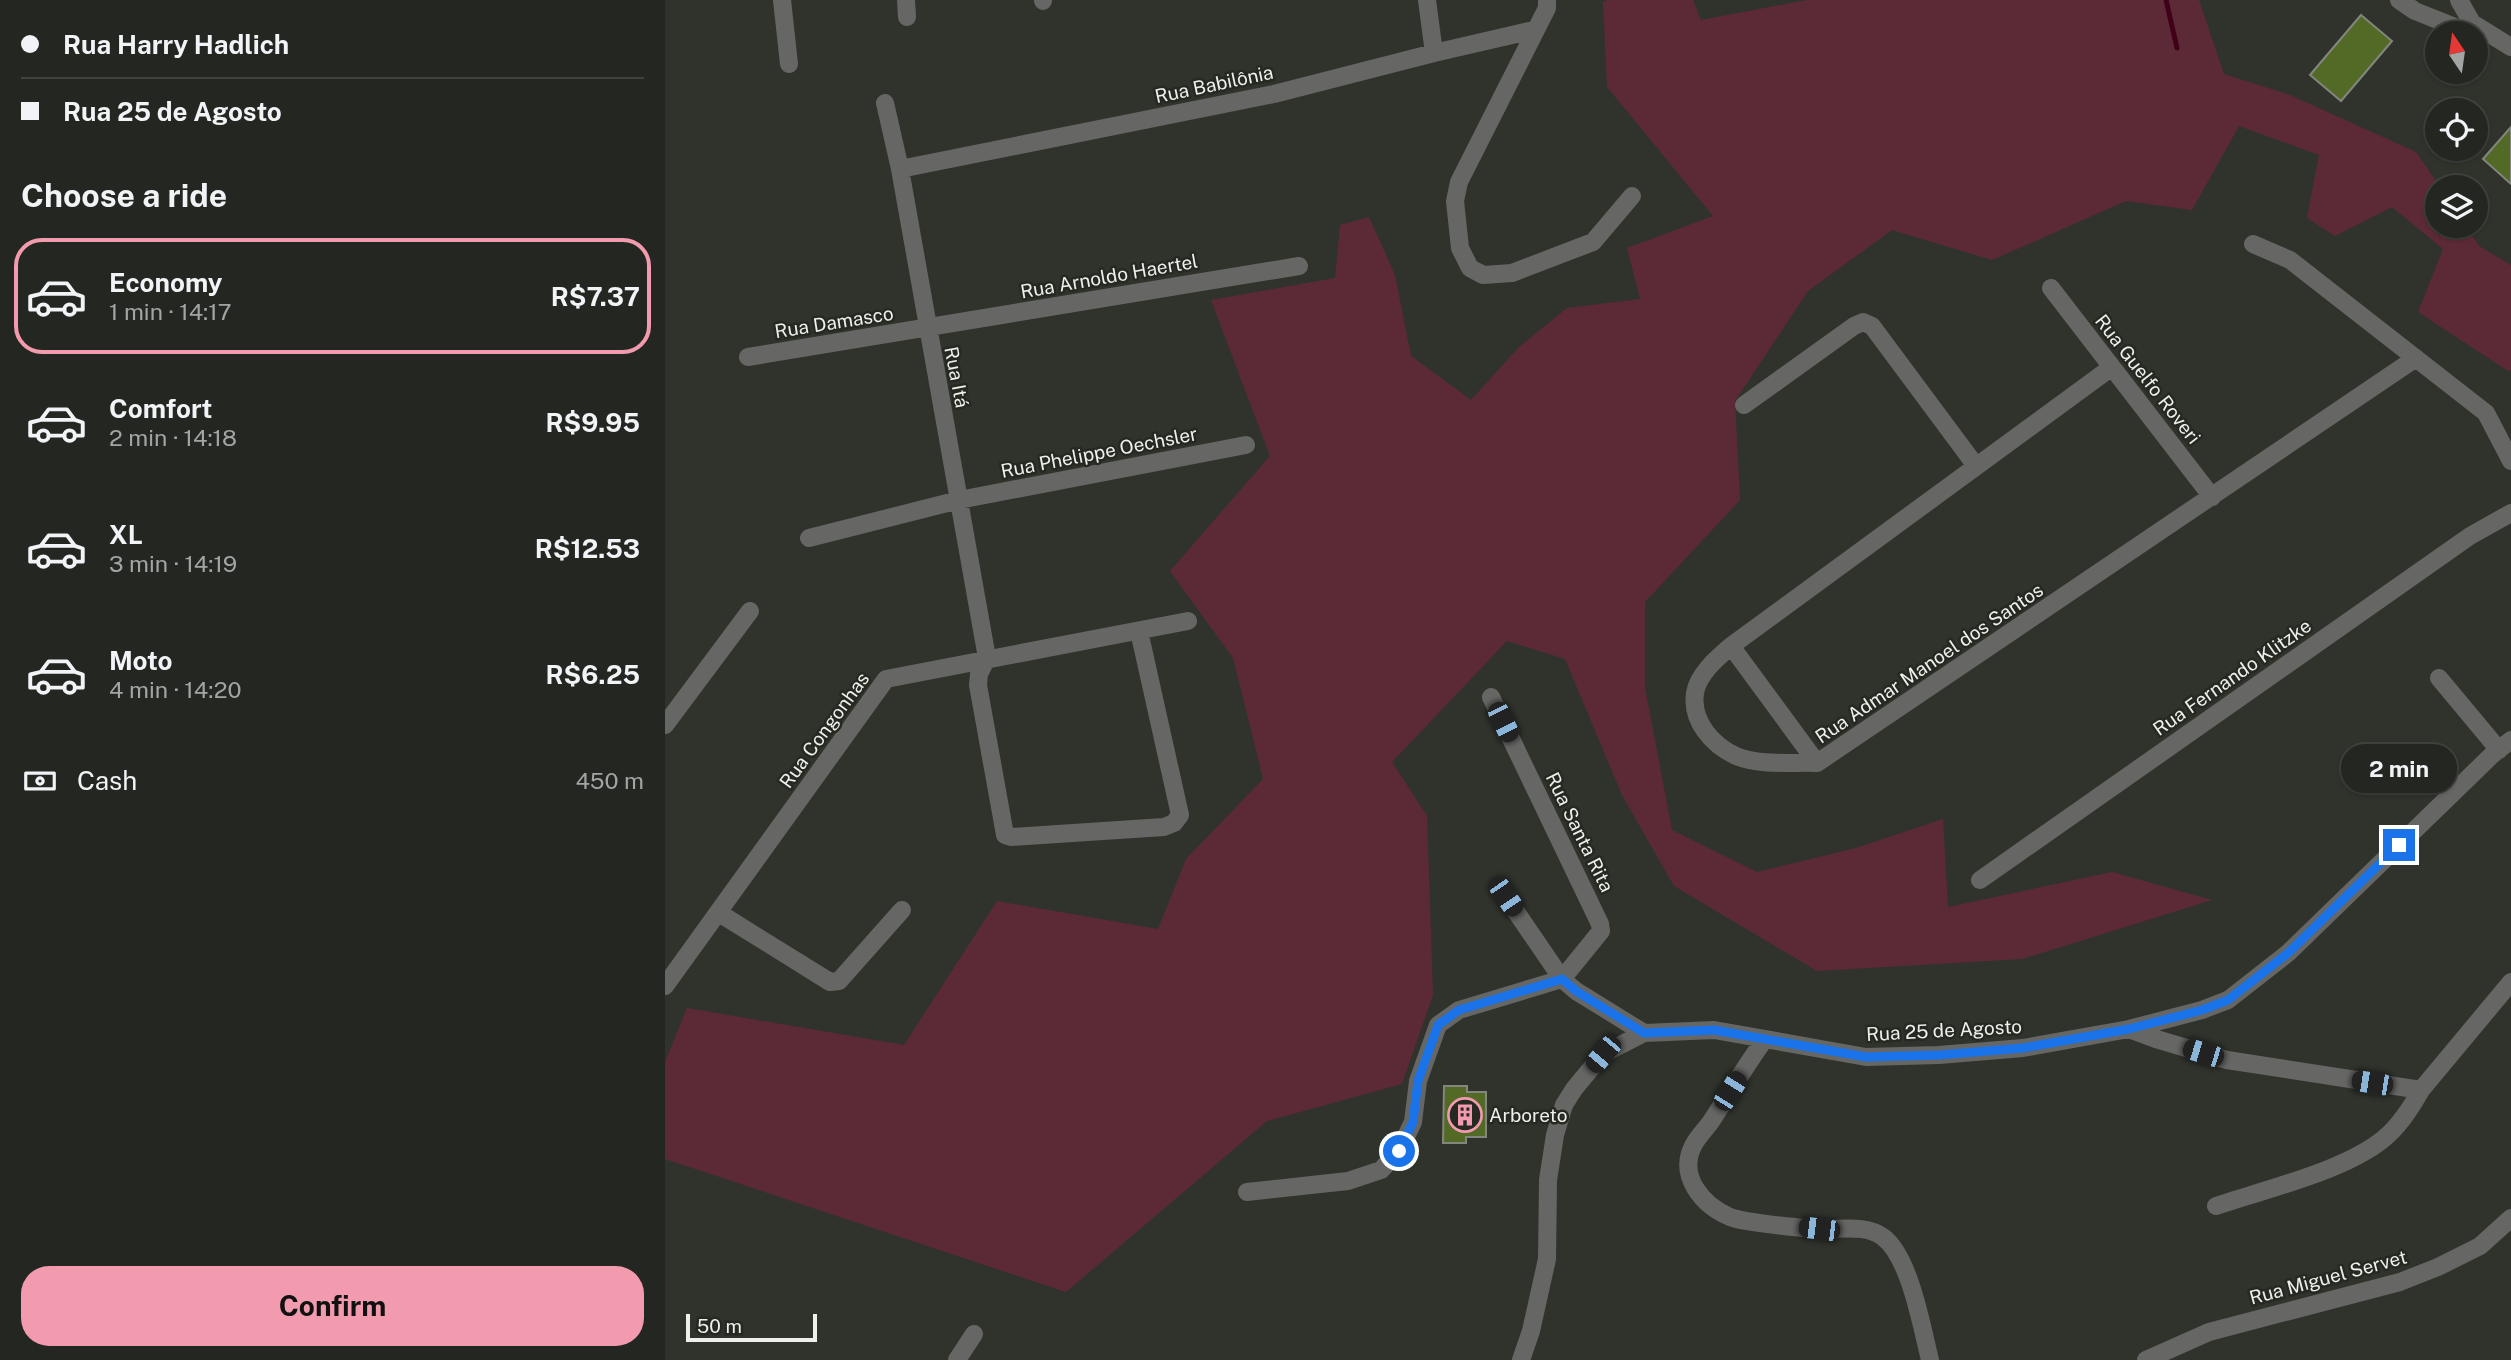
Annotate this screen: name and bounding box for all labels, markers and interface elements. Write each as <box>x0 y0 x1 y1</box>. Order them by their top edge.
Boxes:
north arrow <box>2425 21 2489 84</box>
map controls <box>2425 21 2488 238</box>
text: Rua Harry Hadlich <box>63 29 289 60</box>
street label: Rua Babilônia <box>1153 61 1275 107</box>
text: Rua 25 de Agosto <box>63 96 282 127</box>
button: locate <box>2425 98 2488 161</box>
button: layers <box>2425 175 2488 238</box>
text: Choose a ride <box>21 177 227 214</box>
street label: Rua Arnoldo Haertel <box>1019 250 1199 302</box>
icon: car <box>25 265 88 328</box>
text: Economy <box>109 267 222 298</box>
text: R$7.37 <box>551 281 640 312</box>
text: 1 min · 14:17 <box>109 298 231 325</box>
street label: Rua Damasco <box>773 302 895 342</box>
street label: Rua Guelfo Roveri <box>2091 310 2205 448</box>
street label: Rua Itá <box>940 344 974 410</box>
icon: car <box>25 391 88 454</box>
text: Comfort <box>109 393 212 424</box>
text: R$9.95 <box>545 407 640 438</box>
street label: Rua Phelippe Oechsler <box>999 422 1199 482</box>
text: 2 min · 14:18 <box>109 424 237 451</box>
icon: car <box>25 517 88 580</box>
text: XL <box>109 519 143 550</box>
text: R$12.53 <box>535 533 640 564</box>
text: 3 min · 14:19 <box>109 550 237 577</box>
street label: Rua Admar Manoel dos Santos <box>1811 578 2047 748</box>
street label: Rua Fernando Klitzke <box>2149 614 2315 740</box>
icon: car <box>25 643 88 706</box>
text: Moto <box>109 645 172 676</box>
text: R$6.25 <box>545 659 640 690</box>
street label: Rua Congonhas <box>775 668 873 792</box>
text: 4 min · 14:20 <box>109 676 242 703</box>
car <box>1485 699 1522 745</box>
callout: 2 min <box>2341 744 2457 792</box>
text: 2 min <box>2369 755 2429 782</box>
icon: cash <box>21 762 59 800</box>
text: Cash <box>77 765 137 796</box>
text: 450 m <box>575 767 644 794</box>
street label: Rua Santa Rita <box>1542 769 1618 895</box>
route end <box>2383 829 2415 861</box>
car <box>1486 874 1527 920</box>
street label: Rua 25 de Agosto <box>1866 1015 2022 1045</box>
car <box>1582 1031 1625 1077</box>
car <box>2180 1037 2227 1069</box>
car <box>1710 1068 1751 1114</box>
car <box>2350 1069 2395 1097</box>
building icon: Arboreto <box>1446 1096 1484 1134</box>
place label: Arboreto <box>1489 1104 1567 1126</box>
route start <box>1383 1135 1415 1167</box>
car <box>1797 1216 1842 1242</box>
street label: Rua Miguel Servet <box>2247 1245 2409 1309</box>
button: Confirm <box>21 1266 644 1346</box>
scale bar <box>686 1311 817 1343</box>
text: 50 m <box>697 1315 742 1337</box>

